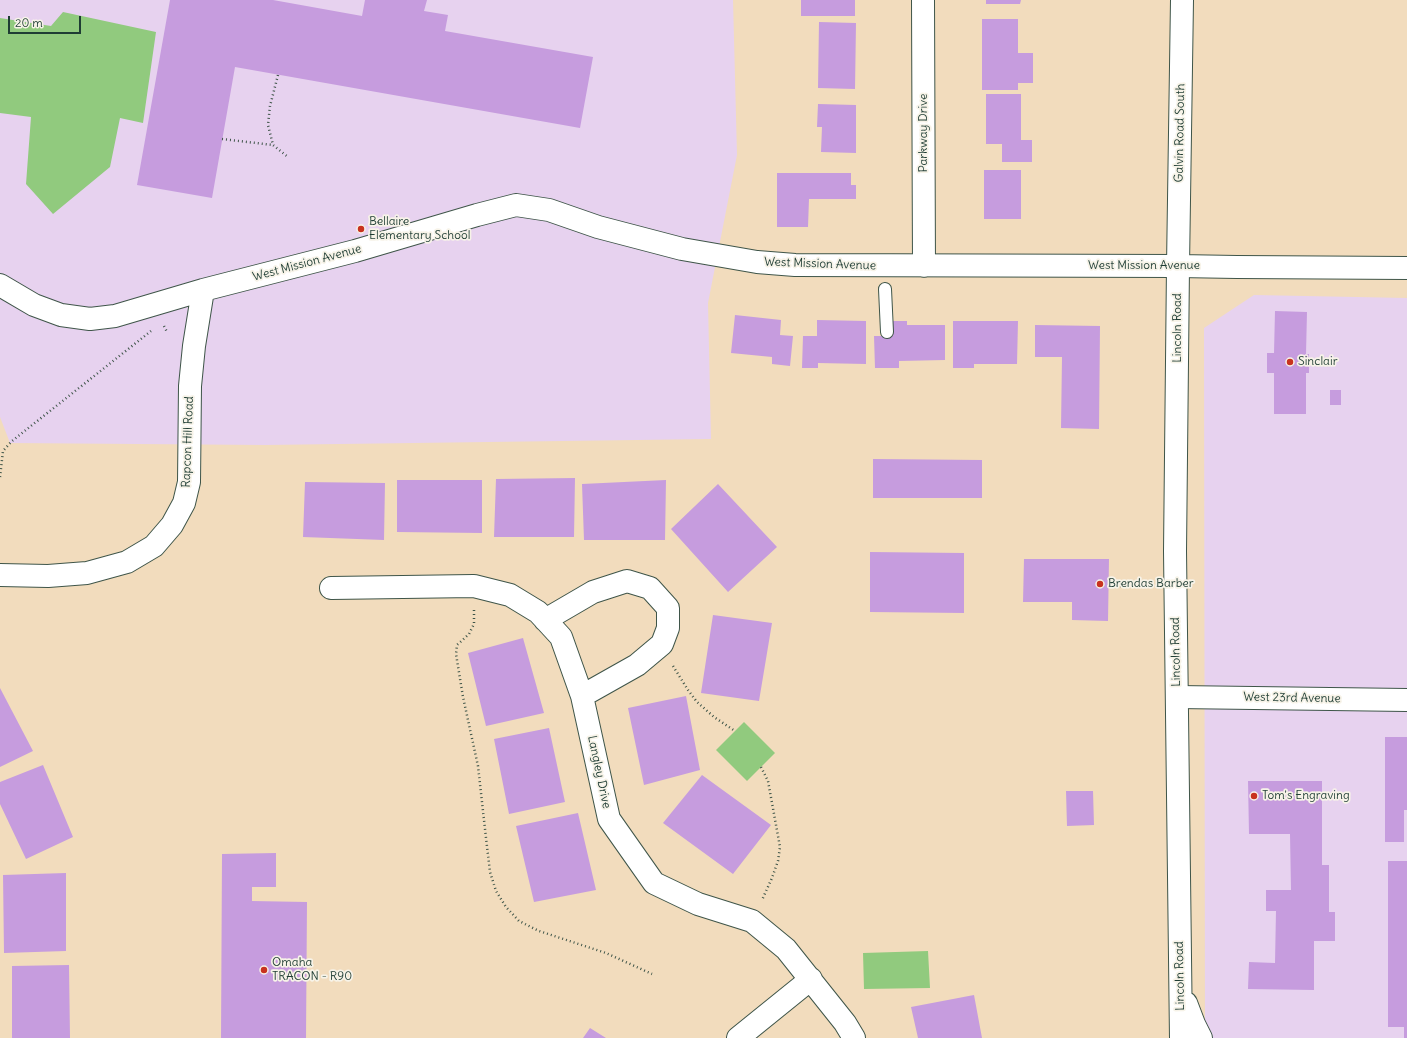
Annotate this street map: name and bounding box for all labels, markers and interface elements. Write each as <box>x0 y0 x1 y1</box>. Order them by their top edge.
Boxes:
scale bar <box>10 8 83 34</box>
text: 20 m <box>15 15 43 30</box>
street label: Galvin Road South <box>1172 83 1188 183</box>
street label: Parkway Drive <box>917 93 931 173</box>
place label: Bellaire Elementary School <box>369 215 470 243</box>
marker: Bellaire Elementary School <box>356 224 366 234</box>
street label: West Mission Avenue <box>251 242 363 284</box>
street label: West Mission Avenue <box>764 255 876 273</box>
street label: West Mission Avenue <box>1088 259 1200 273</box>
street label: Lincoln Road <box>1171 293 1185 363</box>
place label: Sinclair <box>1298 355 1338 369</box>
marker: Sinclair <box>1285 357 1295 367</box>
street label: Rapcon Hill Road <box>179 396 197 488</box>
place label: Brendas Barber <box>1108 577 1194 591</box>
marker: Brendas Barber <box>1095 579 1105 589</box>
street label: Lincoln Road <box>1168 617 1184 687</box>
street label: West 23rd Avenue <box>1243 690 1341 706</box>
street label: Langley Drive <box>584 734 614 810</box>
place label: Tom's Engraving <box>1262 789 1350 803</box>
marker: Tom's Engraving <box>1249 791 1259 801</box>
street label: Lincoln Road <box>1172 941 1188 1011</box>
place label: Omaha TRACON - R90 <box>272 956 352 984</box>
marker: Omaha TRACON - R90 <box>259 965 269 975</box>

